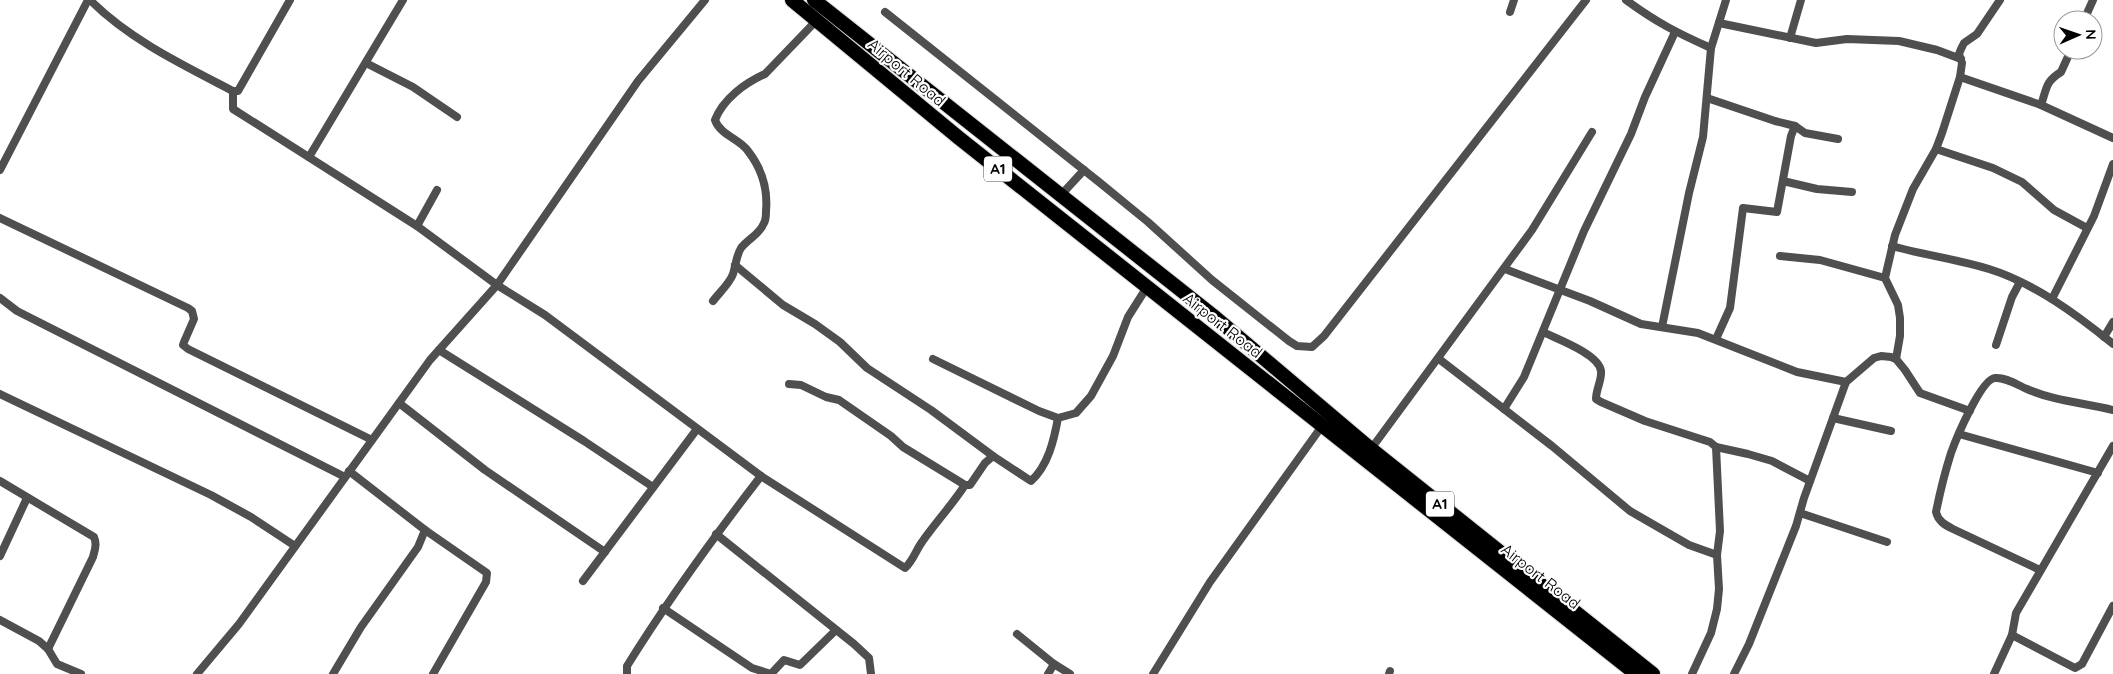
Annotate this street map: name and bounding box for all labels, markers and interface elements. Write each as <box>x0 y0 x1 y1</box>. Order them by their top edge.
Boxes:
north arrow <box>2053 10 2103 60</box>
text: N <box>2082 29 2100 40</box>
street label: Airport Road <box>864 34 950 110</box>
road number: A1 <box>984 156 1012 182</box>
street label: Airport Road <box>1179 288 1267 362</box>
road number: A1 <box>1426 492 1454 516</box>
street label: Airport Road <box>1497 539 1585 613</box>

